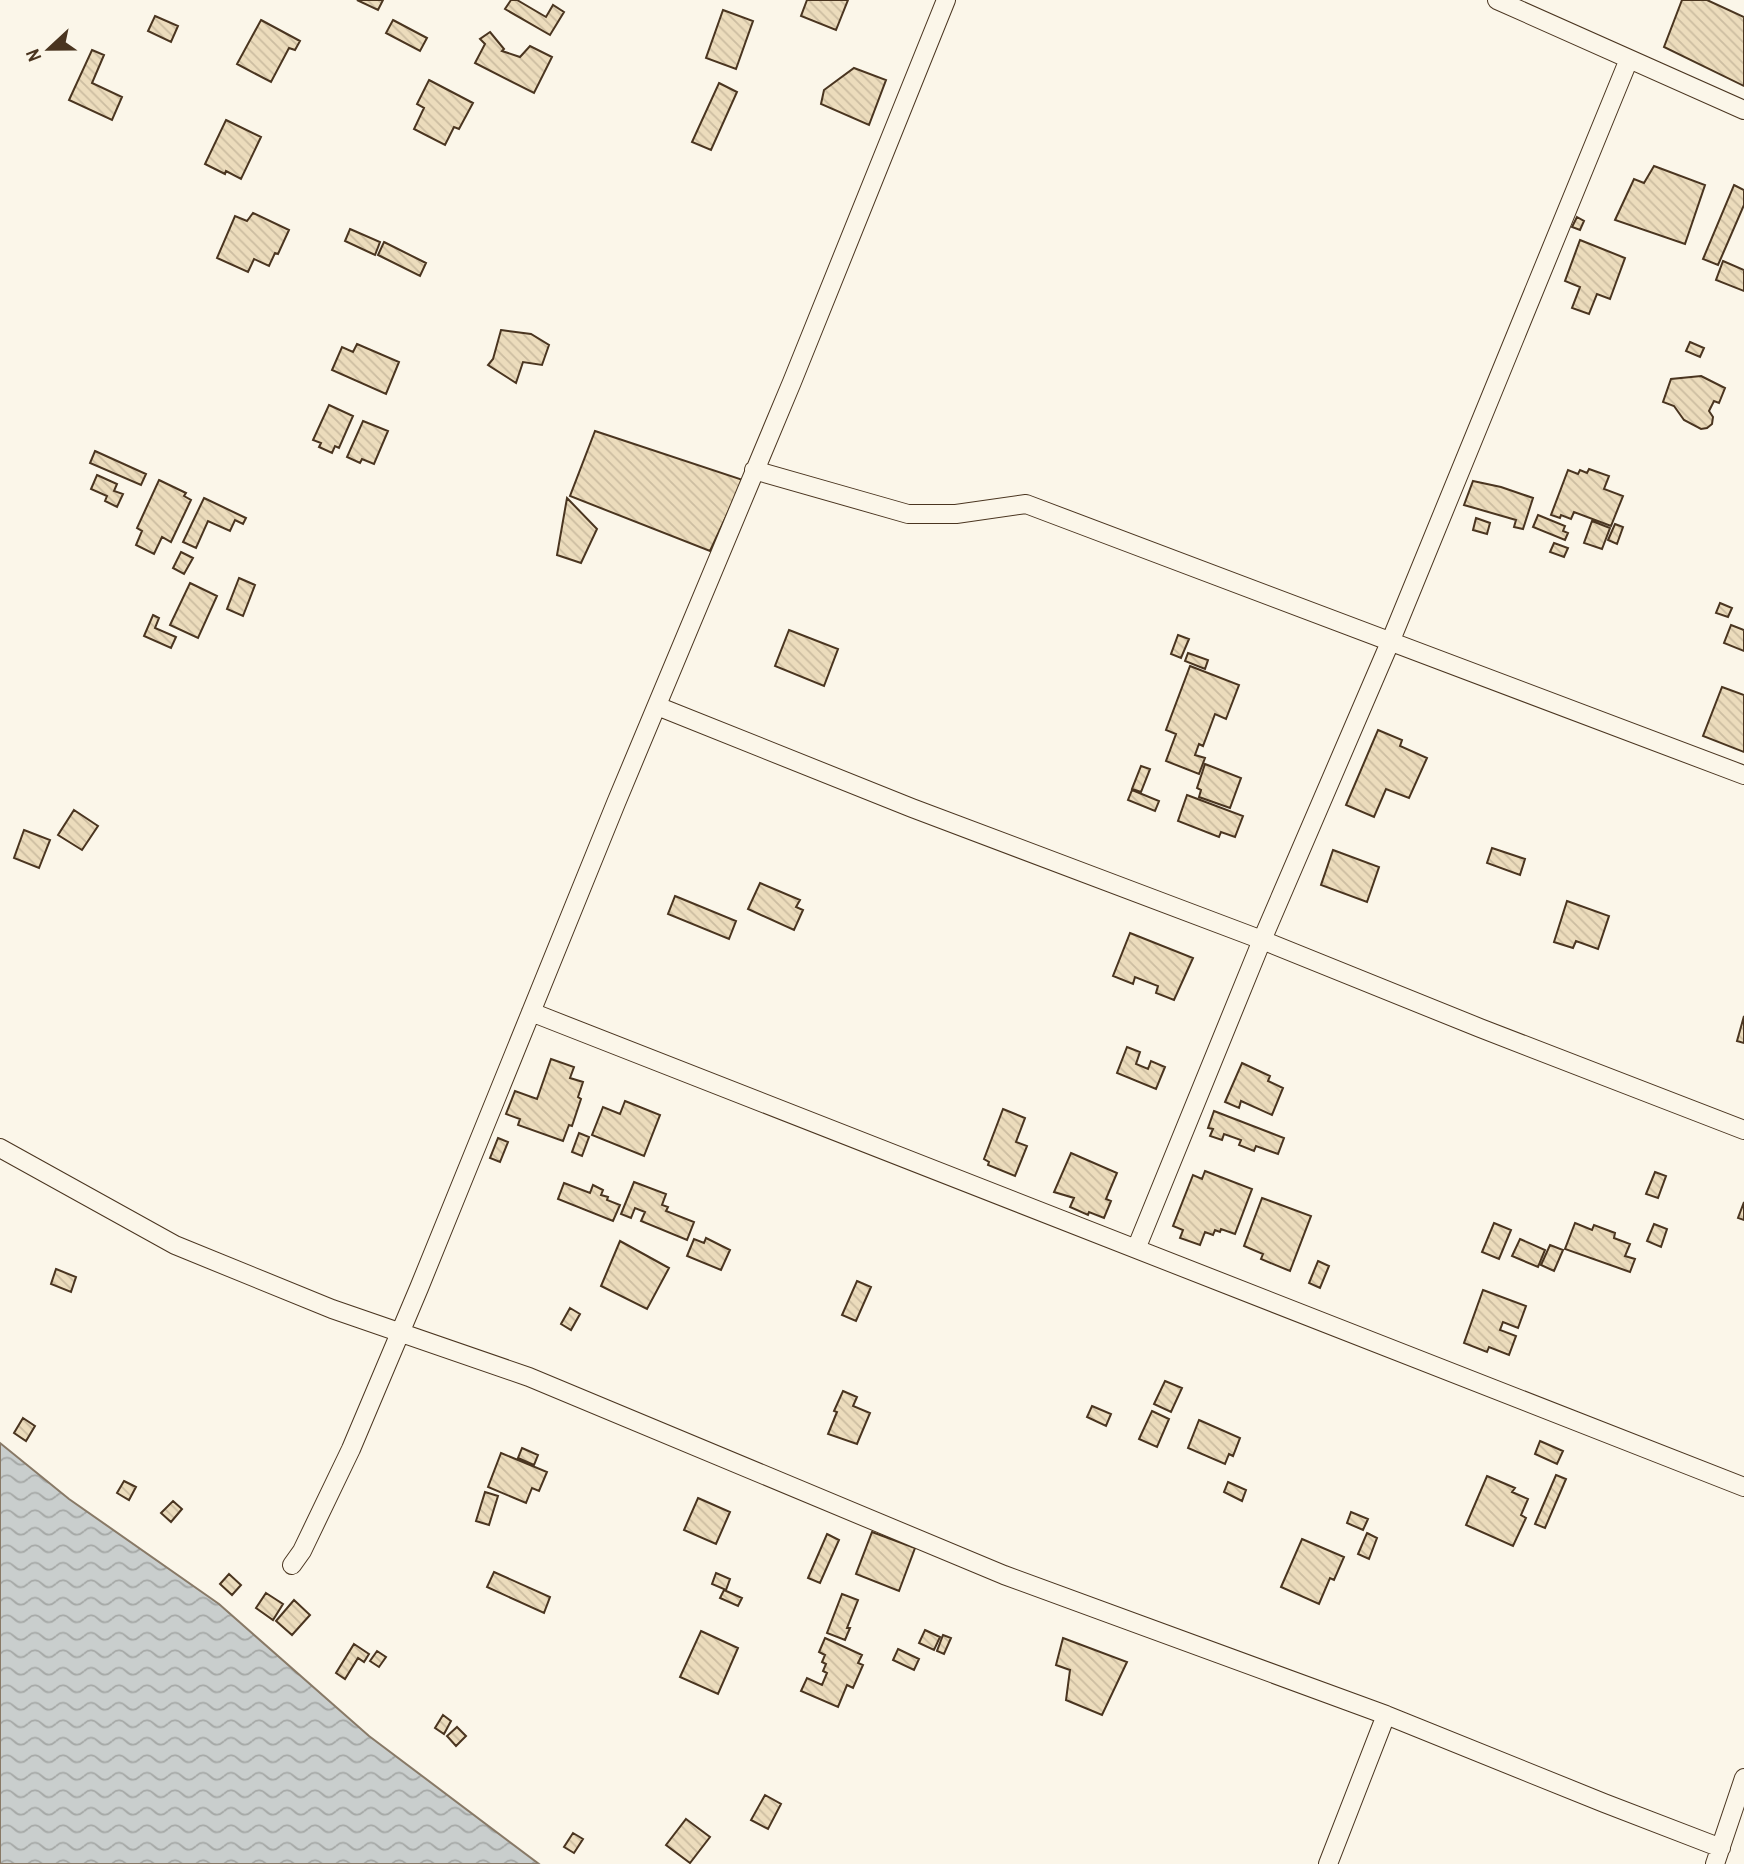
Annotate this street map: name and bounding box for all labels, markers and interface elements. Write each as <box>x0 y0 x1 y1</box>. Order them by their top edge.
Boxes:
north arrow <box>14 14 84 84</box>
text: N <box>19 45 47 65</box>

